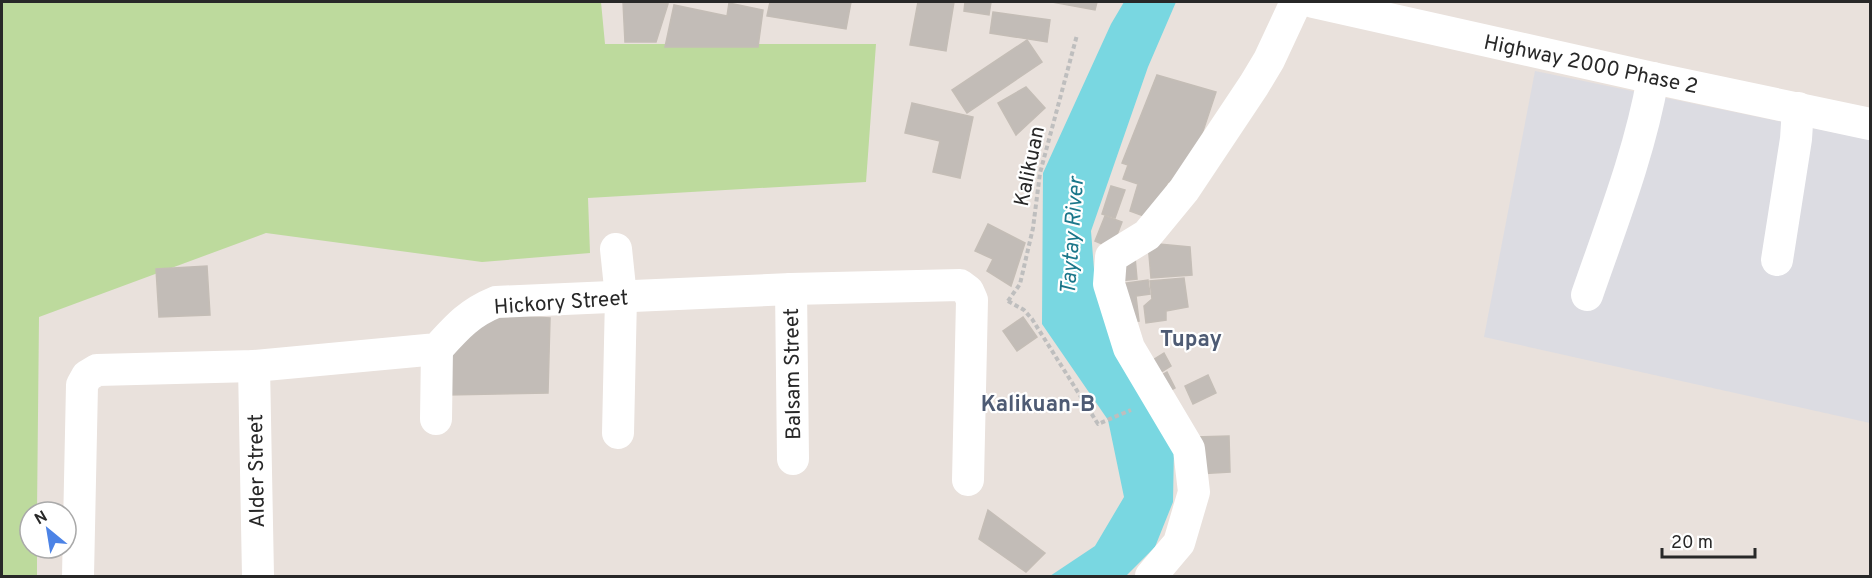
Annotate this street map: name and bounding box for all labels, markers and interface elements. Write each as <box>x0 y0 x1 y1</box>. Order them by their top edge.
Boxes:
street label: Highway 2000 Phase 2 <box>1481 30 1700 101</box>
street label: Kalikuan <box>1009 124 1052 209</box>
water label: Taytay River <box>1056 175 1091 296</box>
street label: Hickory Street <box>493 285 629 322</box>
street label: Balsam Street <box>779 308 808 440</box>
district label: Tupay <box>1160 327 1222 354</box>
district label: Kalikuan-B <box>981 392 1095 419</box>
street label: Alder Street <box>243 414 272 528</box>
north arrow <box>18 500 78 560</box>
text: N <box>32 507 51 530</box>
scale bar <box>1662 521 1755 559</box>
text: 20 m <box>1671 532 1713 555</box>

